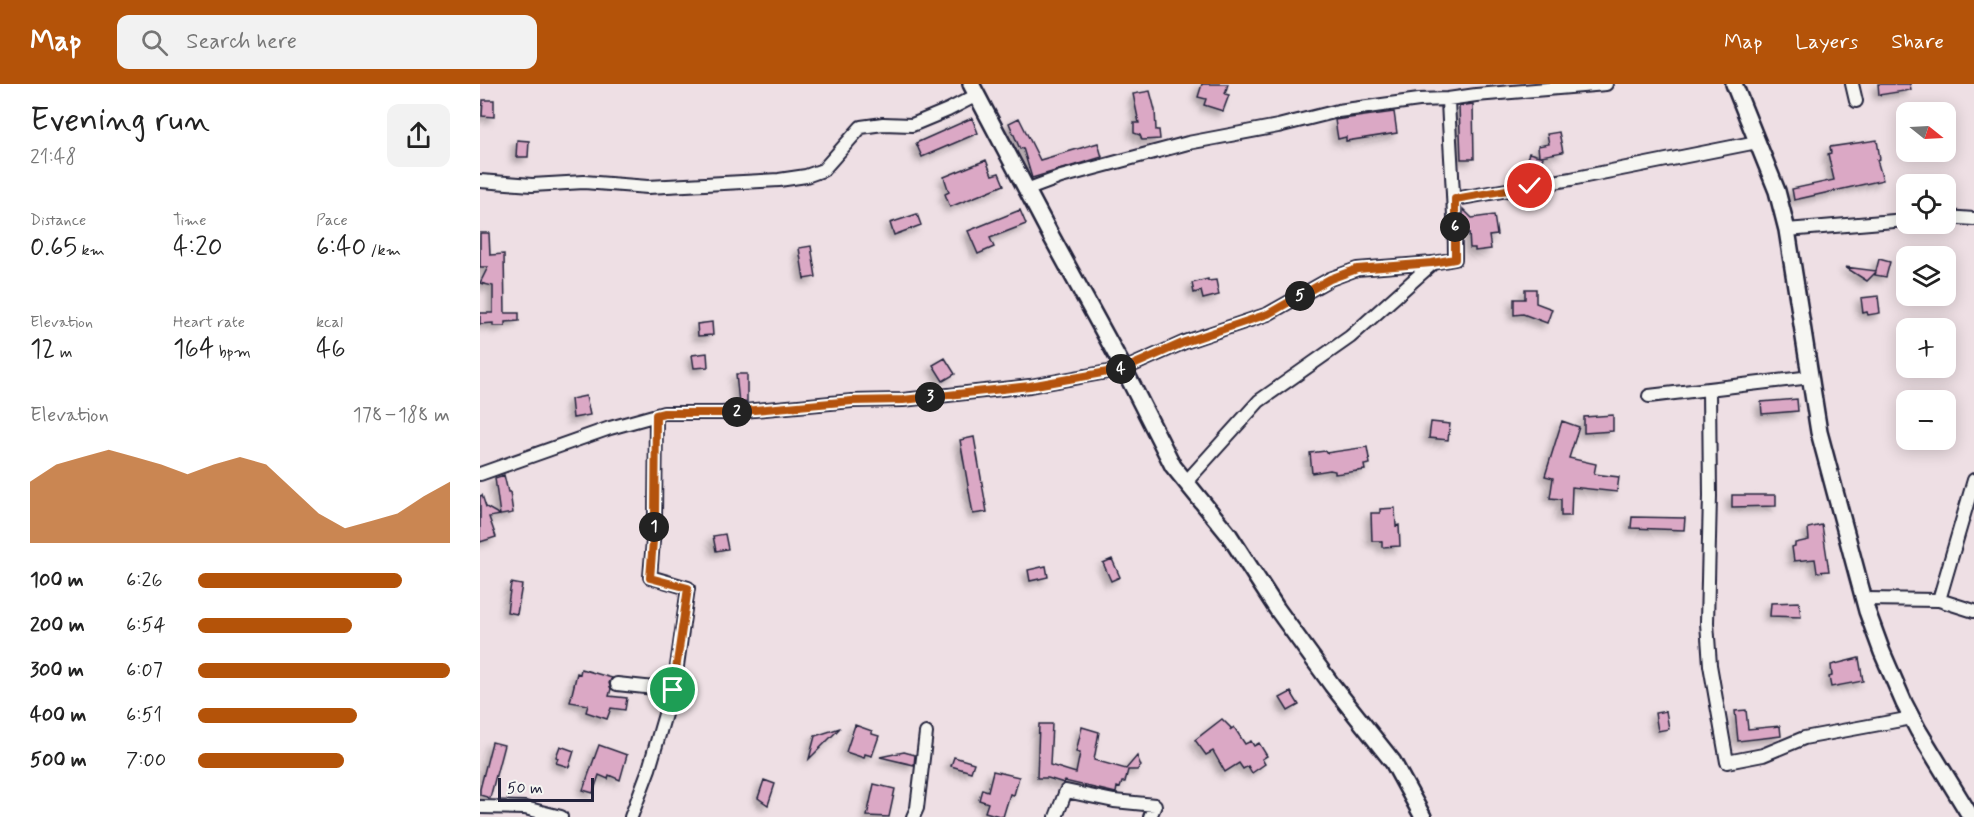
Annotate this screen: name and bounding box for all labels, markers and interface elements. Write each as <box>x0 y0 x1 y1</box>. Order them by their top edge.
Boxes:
search box <box>117 15 537 69</box>
text: Map <box>30 24 81 61</box>
icon: search <box>138 26 171 59</box>
text: Search here <box>186 28 297 56</box>
text: Map <box>1724 28 1762 56</box>
text: Layers <box>1795 28 1858 56</box>
text: Share <box>1891 28 1944 56</box>
text: Evening run <box>30 99 210 143</box>
north arrow <box>1896 102 1956 162</box>
map controls <box>1896 102 1956 450</box>
button: share <box>387 104 450 167</box>
text: 21:48 <box>30 144 76 171</box>
pin <box>1504 160 1555 211</box>
icon: check <box>1513 169 1546 202</box>
button: locate <box>1896 174 1956 234</box>
text: Distance <box>30 210 86 231</box>
text: Time <box>173 210 207 231</box>
text: Pace <box>316 210 348 231</box>
pin: 6 <box>1440 212 1470 242</box>
text: 6 <box>1451 216 1459 237</box>
text: 0.65 <box>30 231 77 265</box>
text: 4:20 <box>173 231 223 265</box>
text: 6:40 <box>316 231 366 265</box>
text: km <box>77 240 105 261</box>
text: /km <box>366 240 401 261</box>
button: layers <box>1896 246 1956 306</box>
pin: 5 <box>1285 281 1315 311</box>
text: 5 <box>1295 285 1305 306</box>
text: Elevation <box>30 312 93 333</box>
text: Heart rate <box>173 312 245 333</box>
text: kcal <box>316 312 343 333</box>
button: + <box>1896 318 1956 378</box>
text: 12 <box>30 333 55 367</box>
text: 164 <box>173 333 214 367</box>
text: 46 <box>316 333 346 367</box>
text: m <box>55 342 72 363</box>
text: bpm <box>214 342 251 363</box>
pin: 4 <box>1106 354 1136 384</box>
text: 4 <box>1116 358 1126 379</box>
pin: 3 <box>915 382 945 412</box>
text: 3 <box>926 386 934 407</box>
button: − <box>1896 390 1956 450</box>
pin: 2 <box>722 397 752 427</box>
text: 2 <box>733 401 741 422</box>
text: Elevation <box>30 402 109 429</box>
text: 178–188 m <box>353 402 450 429</box>
pin: 1 <box>639 512 669 542</box>
text: 1 <box>650 516 658 537</box>
text: 100 m <box>30 567 84 594</box>
text: 6:26 <box>126 567 162 594</box>
text: 200 m <box>30 612 85 639</box>
text: 6:54 <box>126 612 166 639</box>
text: 300 m <box>30 657 84 684</box>
text: 6:07 <box>126 657 163 684</box>
pin <box>647 664 698 715</box>
icon: arrive <box>656 673 689 706</box>
text: 400 m <box>30 702 86 729</box>
text: 6:51 <box>126 702 162 729</box>
text: 500 m <box>30 747 87 774</box>
text: 7:00 <box>126 747 166 774</box>
scale bar <box>498 775 594 802</box>
text: 50 m <box>507 778 543 799</box>

